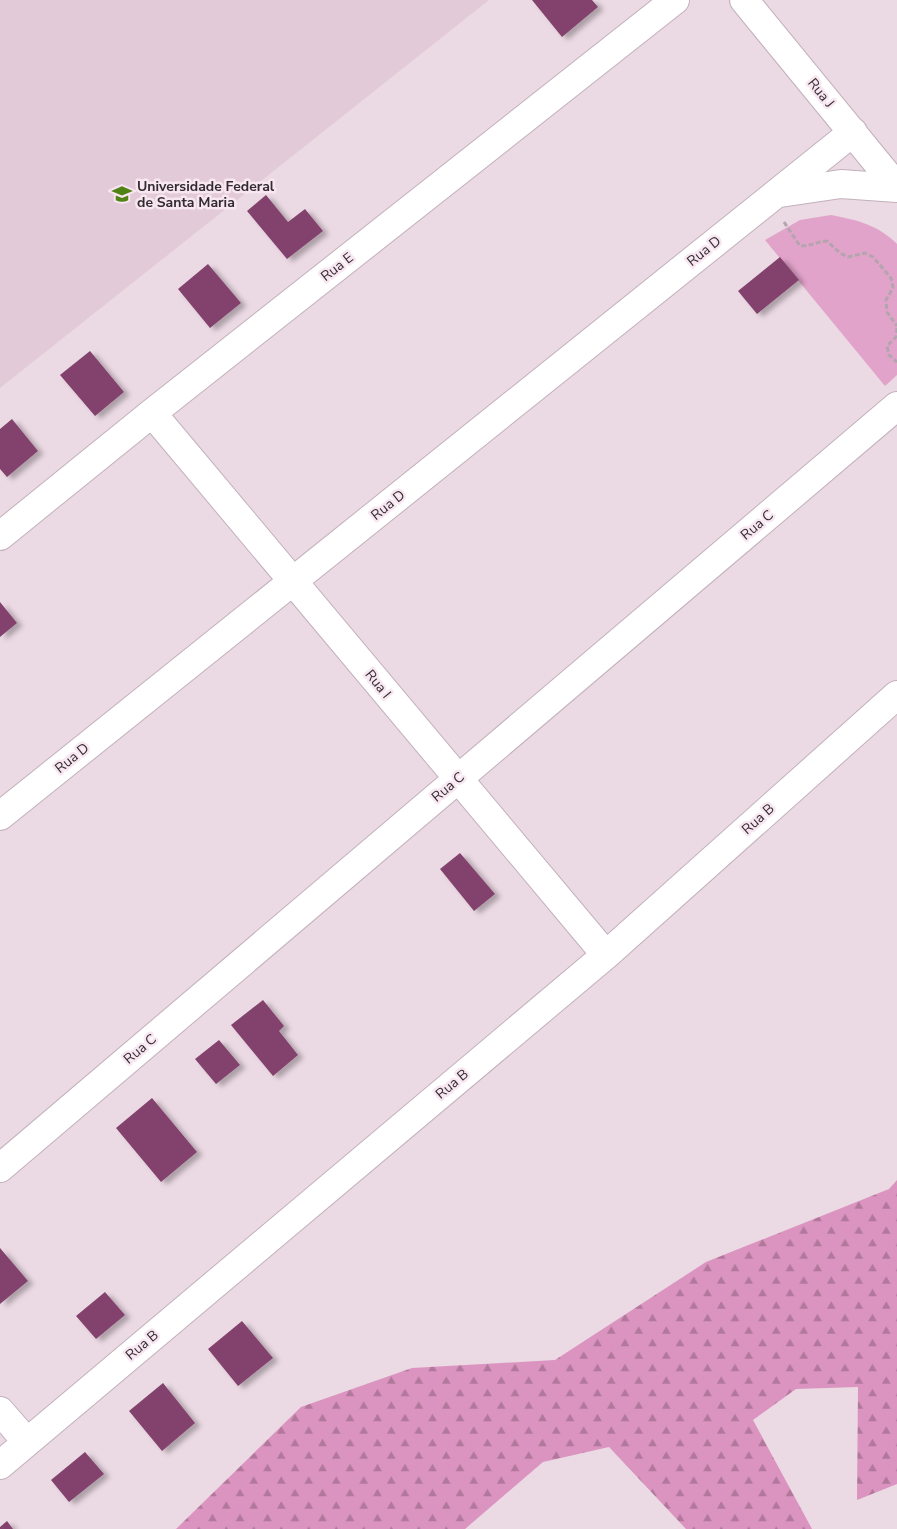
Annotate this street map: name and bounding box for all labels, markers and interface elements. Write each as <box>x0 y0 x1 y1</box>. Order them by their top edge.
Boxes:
street label: Rua J <box>803 74 839 112</box>
place label: Universidade Federal de Santa Maria <box>137 177 275 212</box>
school or university icon: Universidade Federal de Santa Maria <box>111 183 133 205</box>
street label: Rua D <box>683 231 725 271</box>
street label: Rua E <box>317 248 357 286</box>
street label: Rua D <box>367 485 409 525</box>
street label: Rua C <box>736 506 778 544</box>
street label: Rua I <box>361 666 395 702</box>
street label: Rua D <box>51 738 93 778</box>
street label: Rua C <box>427 768 469 806</box>
street label: Rua B <box>738 799 778 839</box>
street label: Rua C <box>119 1030 161 1068</box>
street label: Rua B <box>431 1065 473 1103</box>
street label: Rua B <box>121 1326 163 1364</box>

